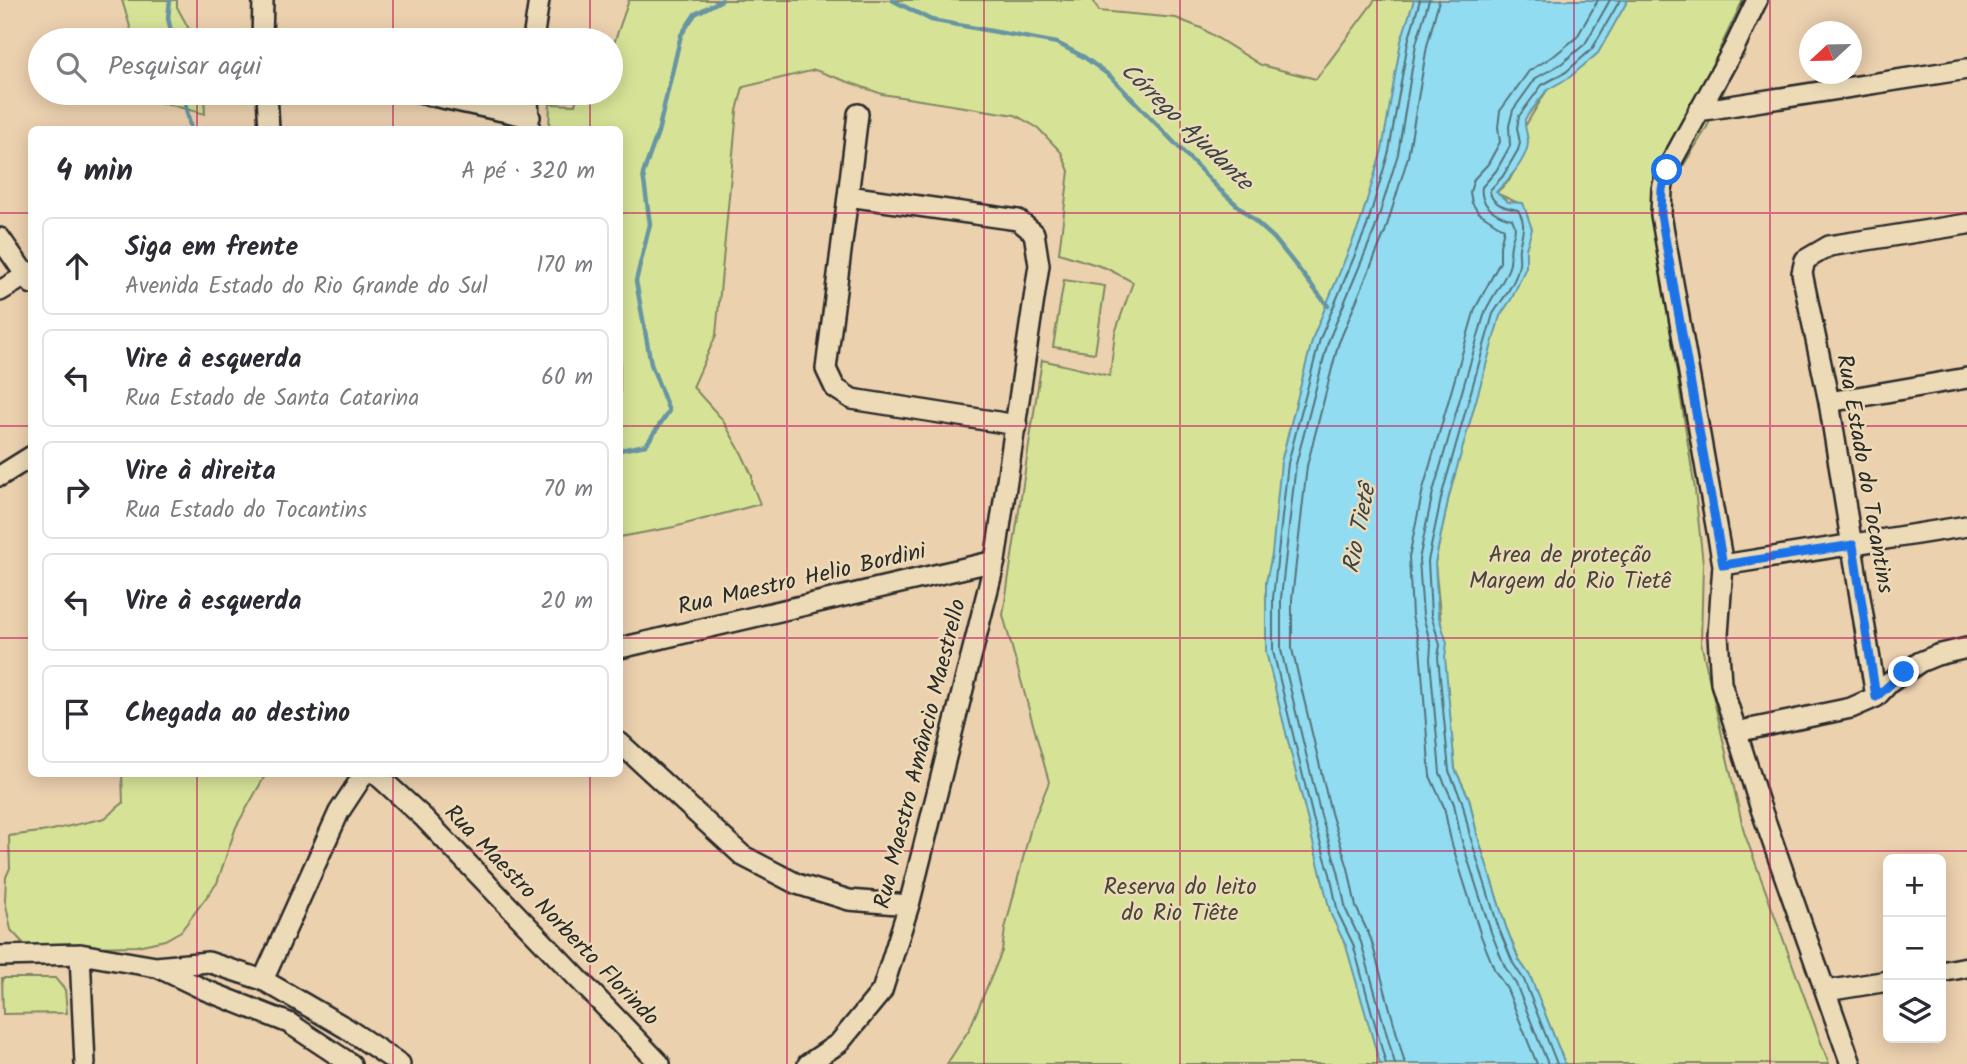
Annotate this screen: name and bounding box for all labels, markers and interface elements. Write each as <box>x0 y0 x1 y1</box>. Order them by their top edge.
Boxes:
north arrow <box>1799 21 1862 84</box>
search box <box>28 28 623 105</box>
text: Pesquisar aqui <box>108 46 261 88</box>
icon: search <box>52 48 90 86</box>
water label: Córrego Ajudante <box>1111 53 1263 202</box>
text: 4 min <box>56 148 133 196</box>
text: A pé · 320 m <box>461 154 595 190</box>
route start <box>1651 154 1682 185</box>
text: Siga em frente <box>125 227 298 269</box>
icon: ahead <box>58 247 96 285</box>
text: 170 m <box>536 248 593 284</box>
text: Avenida Estado do Rio Grande do Sul <box>125 269 488 305</box>
text: Vire à esquerda <box>125 339 302 381</box>
street label: Rua Estado do Tocantins <box>1825 352 1903 597</box>
icon: left <box>58 359 96 397</box>
text: 60 m <box>541 360 593 396</box>
text: Rua Estado de Santa Catarina <box>125 381 419 417</box>
text: Vire à direita <box>125 451 276 493</box>
icon: right <box>58 471 96 509</box>
text: 70 m <box>543 472 593 508</box>
water label: Rio Tietê <box>1332 477 1389 577</box>
text: Rua Estado do Tocantins <box>125 493 367 529</box>
street label: Rua Maestro Helio Bordini <box>674 534 931 626</box>
park label: Area de proteção Margem do Rio Tietê <box>1469 538 1672 600</box>
text: Vire à esquerda <box>125 581 302 623</box>
icon: left <box>58 583 96 621</box>
text: 20 m <box>541 584 593 620</box>
street label: Rua Maestro Amâncio Maestrello <box>865 595 977 913</box>
route end <box>1888 656 1919 687</box>
text: Chegada ao destino <box>125 693 350 735</box>
icon: arrive <box>58 695 96 733</box>
street label: Rua Maestro Norberto Florindo <box>435 797 667 1035</box>
map controls <box>1883 854 1946 1043</box>
button: + <box>1883 854 1946 917</box>
park label: Reserva do leito do Rio Tiête <box>1103 870 1257 932</box>
button: − <box>1883 917 1946 980</box>
button: layers <box>1883 980 1946 1043</box>

